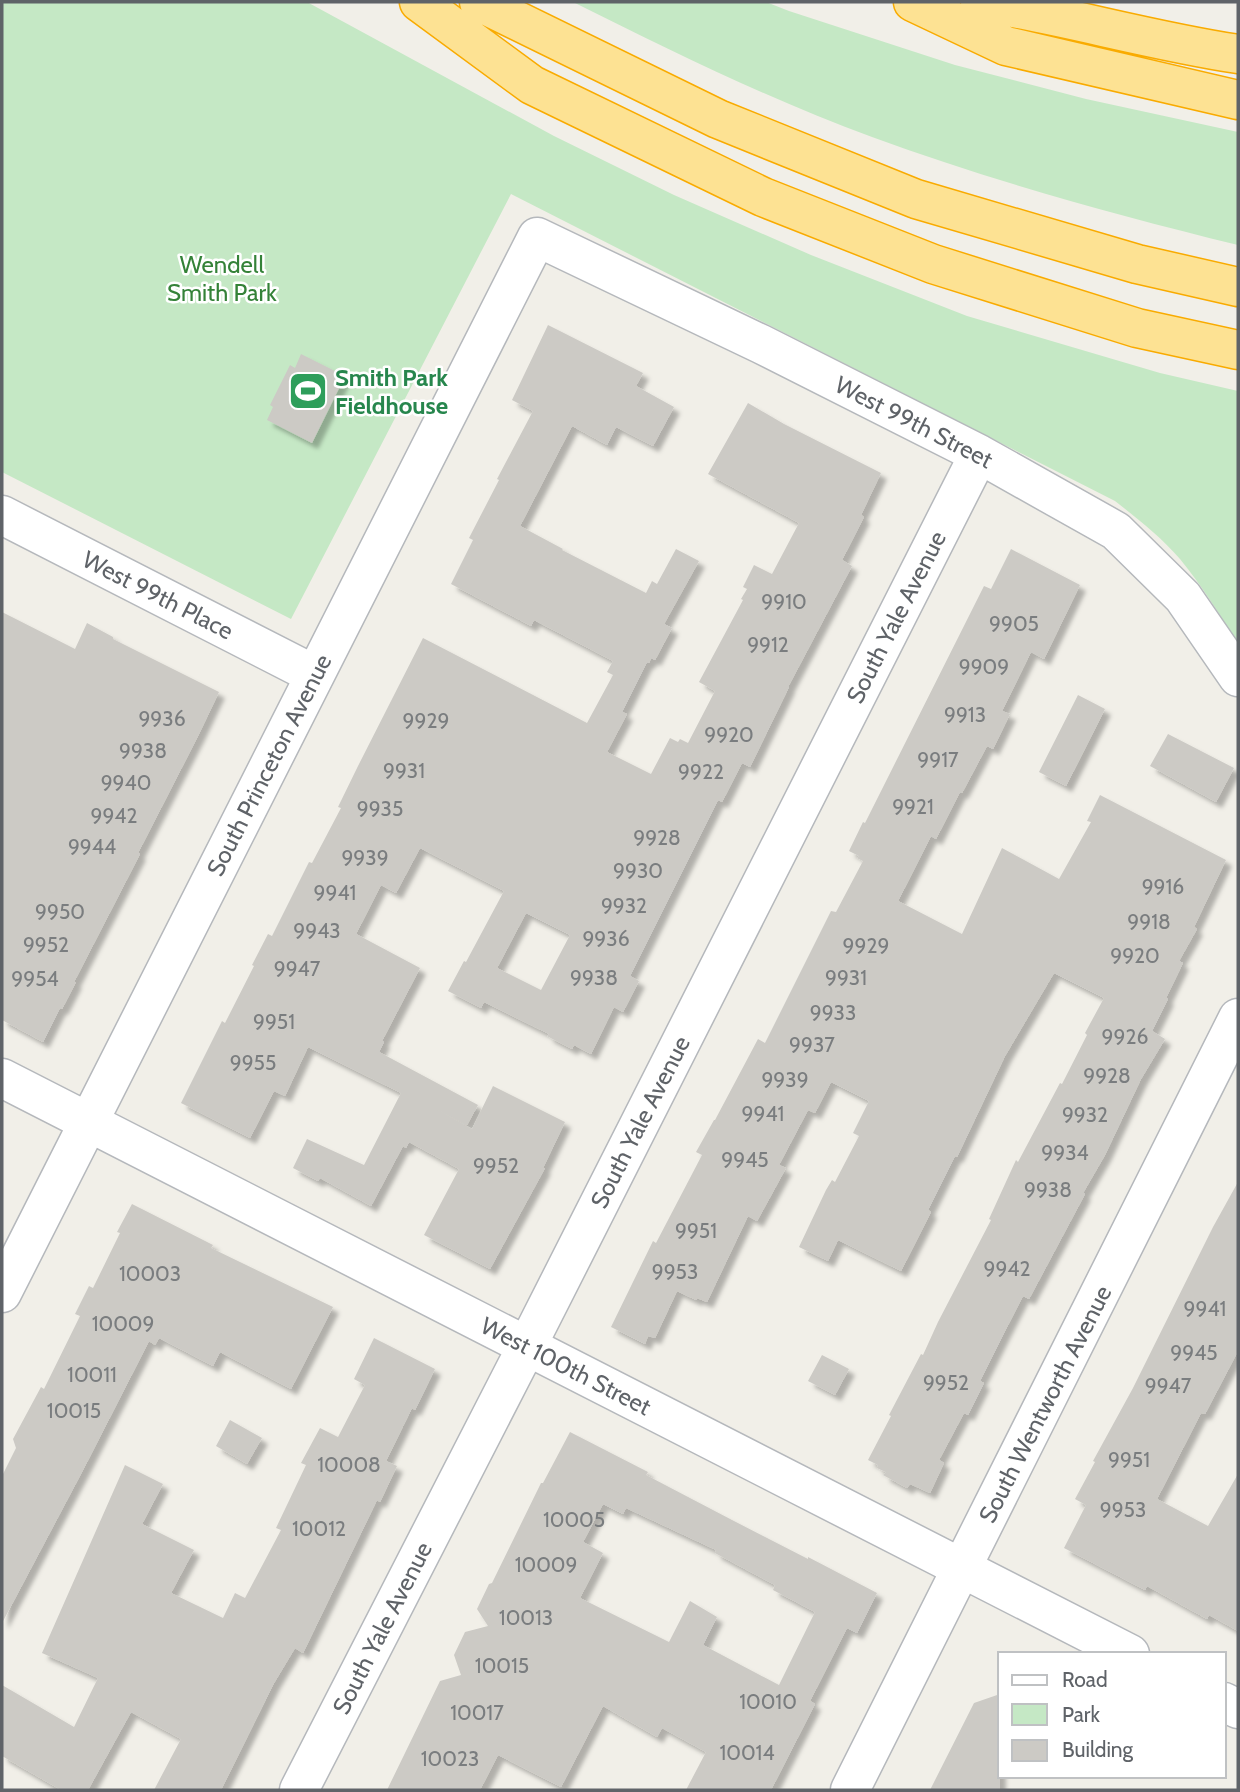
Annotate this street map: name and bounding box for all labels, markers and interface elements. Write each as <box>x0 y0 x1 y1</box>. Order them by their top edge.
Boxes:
park label: Wendell Smith Park <box>167 250 277 307</box>
place label: Smith Park Fieldhouse <box>335 363 448 420</box>
sports icon: Smith Park Fieldhouse <box>287 370 329 412</box>
street label: West 99th Street <box>830 370 998 474</box>
street label: South Yale Avenue <box>840 526 952 708</box>
street label: West 99th Place <box>78 545 238 645</box>
house number: 9910 <box>761 589 807 614</box>
house number: 9905 <box>989 611 1039 636</box>
house number: 9912 <box>747 632 789 657</box>
street label: South Princeton Avenue <box>200 649 338 881</box>
house number: 9909 <box>959 654 1009 679</box>
house number: 9913 <box>944 702 986 727</box>
house number: 9936 <box>138 706 186 731</box>
house number: 9929 <box>403 708 449 733</box>
house number: 9920 <box>704 722 754 747</box>
house number: 9938 <box>119 738 167 763</box>
house number: 9917 <box>917 747 959 772</box>
house number: 9931 <box>383 758 425 783</box>
house number: 9922 <box>678 759 724 784</box>
house number: 9940 <box>101 770 151 795</box>
house number: 9921 <box>892 794 934 819</box>
house number: 9935 <box>357 796 403 821</box>
house number: 9942 <box>91 803 138 828</box>
house number: 9928 <box>633 825 681 850</box>
house number: 9944 <box>68 834 116 859</box>
house number: 9939 <box>341 845 389 870</box>
house number: 9930 <box>613 858 663 883</box>
house number: 9916 <box>1142 874 1184 899</box>
house number: 9941 <box>314 880 356 905</box>
house number: 9932 <box>601 893 647 918</box>
house number: 9950 <box>35 899 85 924</box>
house number: 9918 <box>1127 909 1171 934</box>
house number: 9943 <box>293 918 341 943</box>
house number: 9936 <box>582 926 630 951</box>
house number: 9952 <box>23 932 69 957</box>
house number: 9929 <box>843 933 889 958</box>
house number: 9920 <box>1110 943 1160 968</box>
house number: 9947 <box>274 956 321 981</box>
house number: 9938 <box>570 965 618 990</box>
house number: 9931 <box>825 965 867 990</box>
house number: 9954 <box>11 966 59 991</box>
house number: 9933 <box>810 1000 856 1025</box>
house number: 9951 <box>253 1009 295 1034</box>
house number: 9926 <box>1102 1024 1148 1049</box>
street label: South Yale Avenue <box>584 1031 696 1213</box>
house number: 9937 <box>789 1032 835 1057</box>
house number: 9955 <box>230 1050 276 1075</box>
house number: 9928 <box>1083 1063 1131 1088</box>
house number: 9939 <box>761 1067 809 1092</box>
house number: 9941 <box>742 1101 784 1126</box>
house number: 9932 <box>1062 1102 1108 1127</box>
house number: 9934 <box>1041 1140 1089 1165</box>
house number: 9945 <box>721 1147 769 1172</box>
house number: 9952 <box>473 1153 519 1178</box>
house number: 9938 <box>1024 1177 1072 1202</box>
house number: 9951 <box>675 1218 717 1243</box>
house number: 9942 <box>984 1256 1031 1281</box>
house number: 9953 <box>652 1259 698 1284</box>
house number: 10003 <box>119 1261 181 1286</box>
street label: South Wentworth Avenue <box>973 1281 1117 1527</box>
house number: 9941 <box>1184 1296 1226 1321</box>
house number: 10009 <box>92 1311 154 1336</box>
street label: West 100th Street <box>476 1311 656 1421</box>
house number: 9945 <box>1170 1340 1218 1365</box>
house number: 10011 <box>67 1362 117 1387</box>
house number: 9952 <box>923 1370 969 1395</box>
house number: 9947 <box>1145 1373 1192 1398</box>
house number: 10015 <box>47 1398 101 1423</box>
house number: 9951 <box>1108 1447 1150 1472</box>
house number: 10008 <box>317 1452 381 1477</box>
house number: 9953 <box>1100 1497 1146 1522</box>
house number: 10005 <box>543 1507 605 1532</box>
house number: 10012 <box>292 1516 346 1541</box>
street label: South Yale Avenue <box>326 1537 438 1719</box>
house number: 10009 <box>515 1552 577 1577</box>
house number: 10013 <box>499 1605 553 1630</box>
legend <box>998 1652 1226 1778</box>
house number: 10015 <box>475 1653 529 1678</box>
text: Road <box>1062 1667 1108 1692</box>
house number: 10010 <box>739 1689 797 1714</box>
house number: 10017 <box>450 1700 504 1725</box>
text: Park <box>1062 1702 1100 1727</box>
text: Building <box>1062 1737 1134 1762</box>
house number: 10014 <box>719 1740 775 1765</box>
house number: 10023 <box>421 1746 479 1771</box>

